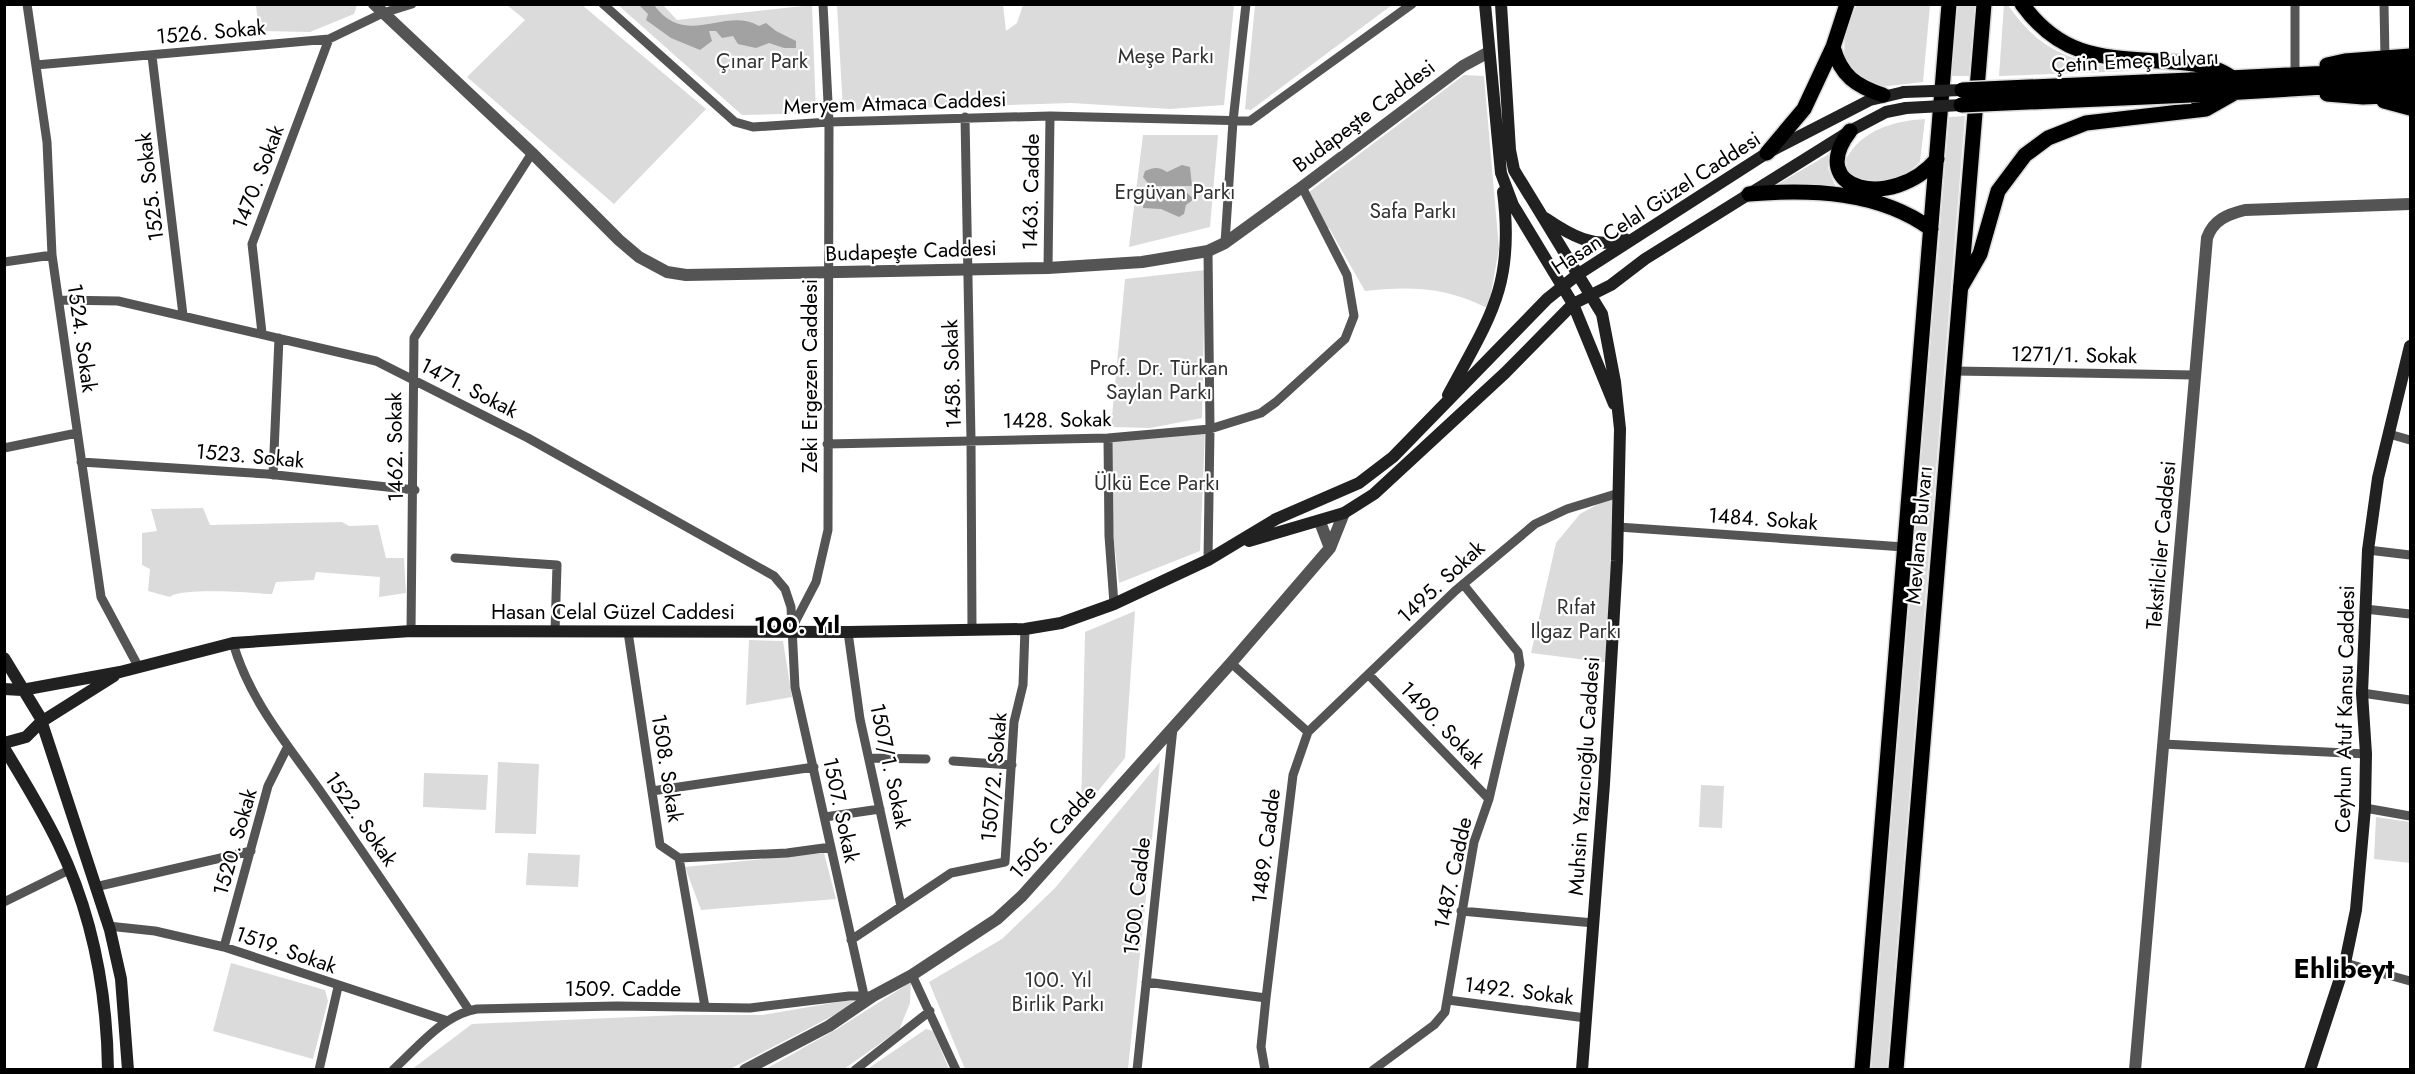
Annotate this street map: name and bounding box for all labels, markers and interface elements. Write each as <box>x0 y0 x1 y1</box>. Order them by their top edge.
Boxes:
street label: 1526. Sokak <box>155 12 268 52</box>
park label: Meşe Parkı <box>1118 41 1214 71</box>
street label: Çetin Emeç Bulvarı <box>2050 42 2220 80</box>
park label: Çınar Park <box>716 46 809 76</box>
street label: Budapeşte Caddesi <box>1287 52 1441 180</box>
street label: Meryem Atmaca Caddesi <box>783 84 1007 122</box>
street label: 1470. Sokak <box>224 120 292 233</box>
street label: Hasan Celal Güzel Caddesi <box>1545 124 1767 282</box>
street label: 1525. Sokak <box>128 130 172 243</box>
street label: 1463. Cadde <box>1015 133 1047 251</box>
park label: Ergüvan Parkı <box>1115 177 1235 207</box>
park label: Safa Parkı <box>1370 196 1456 226</box>
street label: Budapeşte Caddesi <box>825 233 997 269</box>
street label: Zeki Ergezen Caddesi <box>795 279 825 473</box>
street label: 1524. Sokak <box>60 282 105 395</box>
street label: 1458. Sokak <box>935 318 969 429</box>
street label: 1271/1. Sokak <box>2011 339 2138 371</box>
street label: 1471. Sokak <box>415 350 524 426</box>
park label: Prof. Dr. Türkan Saylan Parkı <box>1089 353 1229 407</box>
street label: 1462. Sokak <box>379 391 411 502</box>
street label: 1428. Sokak <box>1002 404 1112 436</box>
street label: 1523. Sokak <box>195 436 306 476</box>
street label: Tekstilciler Caddesi <box>2139 459 2183 631</box>
street label: Mevlana Bulvarı <box>1898 465 1940 605</box>
park label: Ülkü Ece Parkı <box>1094 468 1220 498</box>
street label: 1484. Sokak <box>1707 500 1819 538</box>
street label: 1495. Sokak <box>1391 533 1492 630</box>
street label: Ceyhun Atuf Kansu Caddesi <box>2328 585 2362 833</box>
park label: Rıfat Ilgaz Parkı <box>1531 592 1621 646</box>
street label: Hasan Celal Güzel Caddesi <box>491 597 735 627</box>
district label: 100. Yıl <box>754 607 840 642</box>
street label: Muhsin Yazıcıoğlu Caddesi <box>1561 656 1607 896</box>
street label: 1490. Sokak <box>1393 675 1492 776</box>
street label: 1507/1. Sokak <box>862 701 918 832</box>
street label: 1507/2. Sokak <box>973 710 1015 843</box>
street label: 1508. Sokak <box>644 712 690 825</box>
street label: 1507. Sokak <box>815 755 867 866</box>
street label: 1522. Sokak <box>317 766 405 873</box>
street label: 1505. Cadde <box>1003 778 1104 886</box>
street label: 1520. Sokak <box>205 784 265 899</box>
street label: 1489. Cadde <box>1244 787 1288 905</box>
street label: 1487. Cadde <box>1427 814 1480 932</box>
street label: 1500. Cadde <box>1116 835 1158 956</box>
street label: 1519. Sokak <box>231 919 341 982</box>
district label: Ehlibeyt <box>2294 949 2395 988</box>
park label: 100. Yıl Birlik Parkı <box>1011 965 1105 1019</box>
street label: 1492. Sokak <box>1463 969 1576 1013</box>
street label: 1509. Cadde <box>565 974 681 1004</box>

